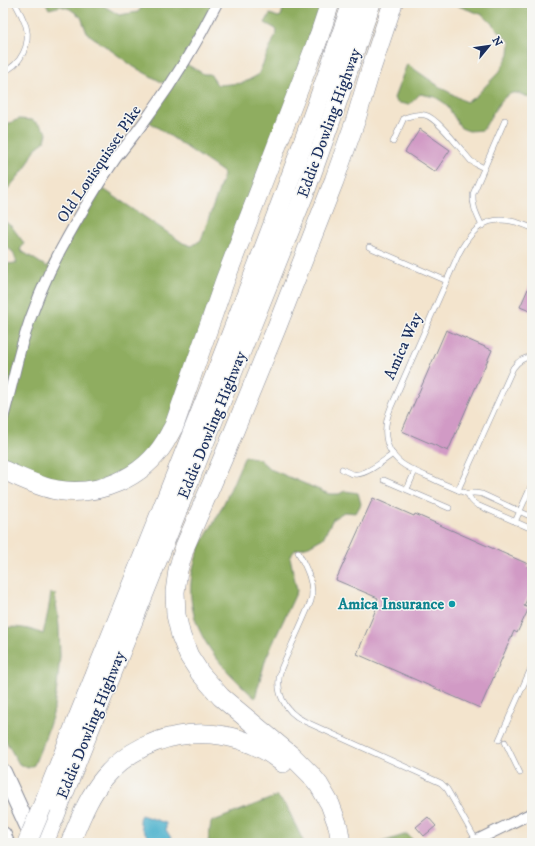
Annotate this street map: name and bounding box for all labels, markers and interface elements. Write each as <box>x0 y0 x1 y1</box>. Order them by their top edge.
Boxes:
north arrow <box>469 26 509 66</box>
text: N <box>489 34 505 49</box>
street label: Eddie Dowling Highway <box>293 45 366 201</box>
street label: Old Louisquisset Pike <box>52 101 146 227</box>
street label: Amica Way <box>379 309 427 383</box>
street label: Eddie Dowling Highway <box>173 348 251 502</box>
place label: Amica Insurance <box>337 594 444 614</box>
marker: Amica Insurance <box>447 599 457 609</box>
street label: Eddie Dowling Highway <box>52 648 130 802</box>

